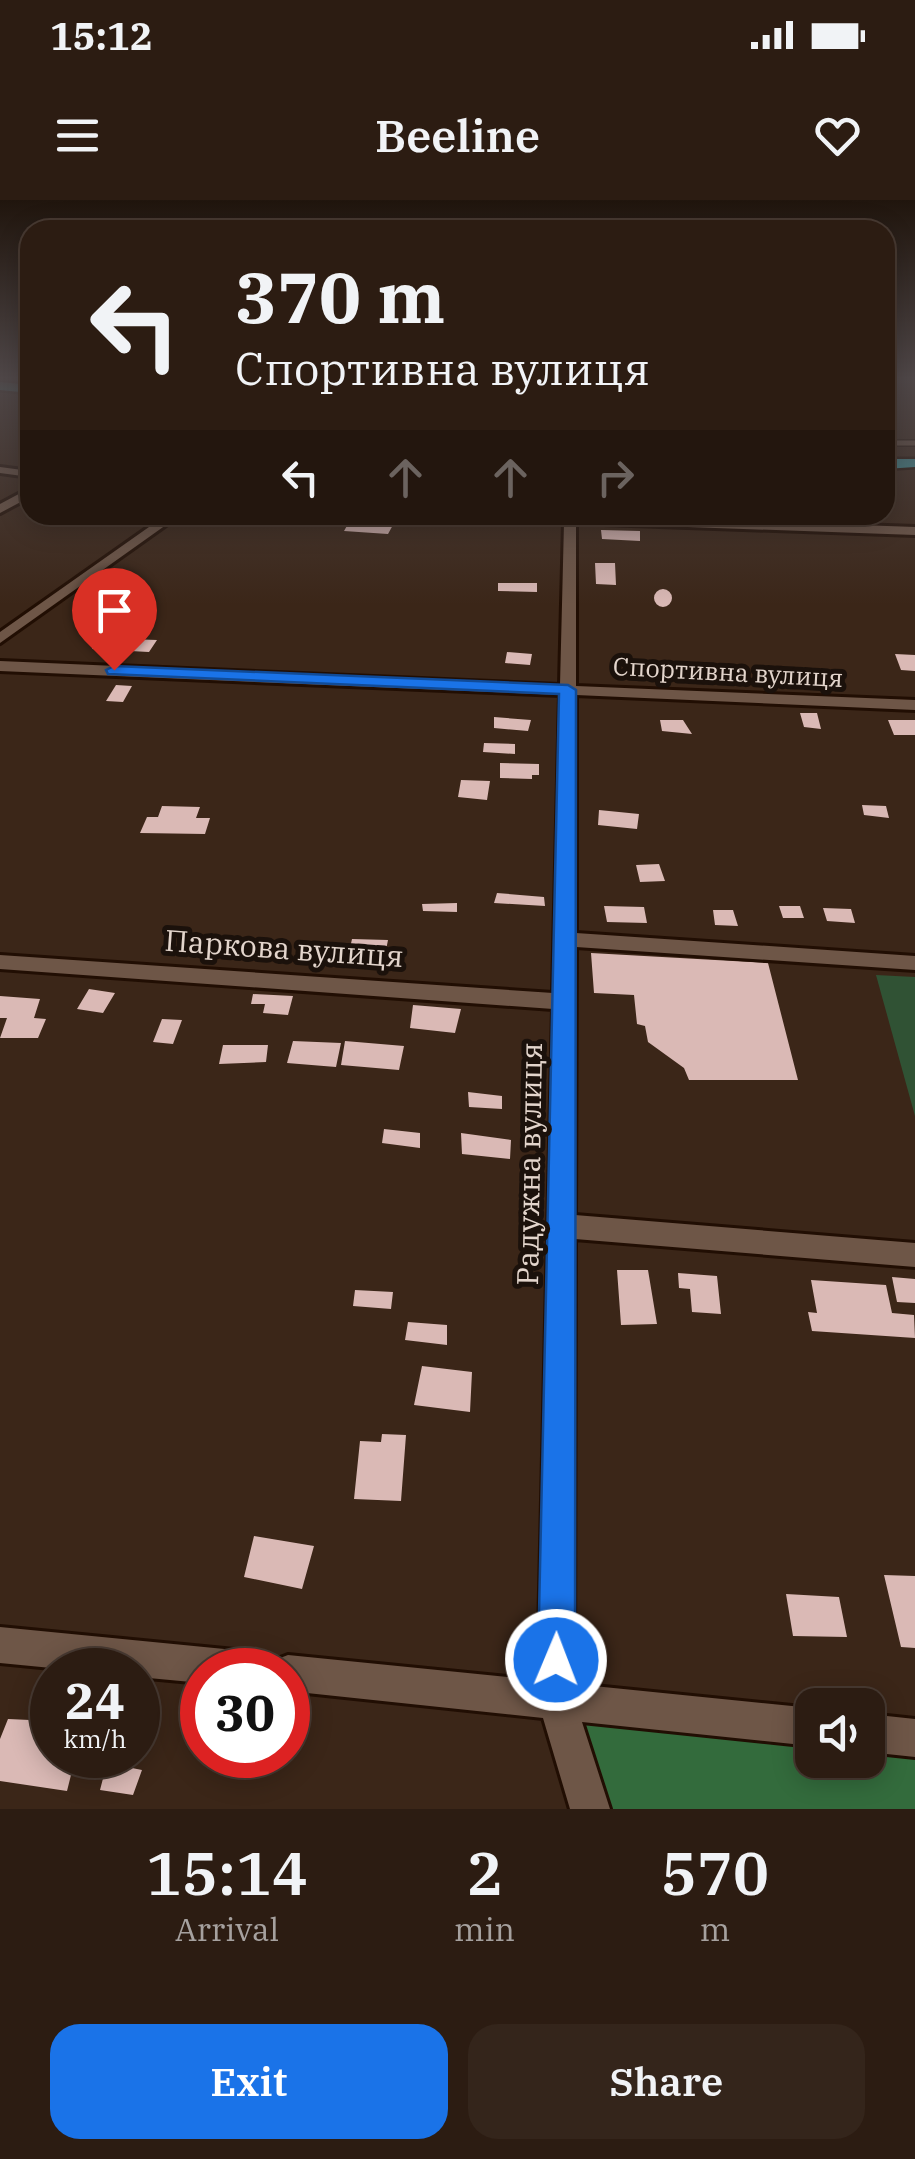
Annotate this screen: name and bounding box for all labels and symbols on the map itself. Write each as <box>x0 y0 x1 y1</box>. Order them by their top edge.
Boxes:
pin <box>72 568 157 671</box>
street label: Спортивна вулиця <box>612 649 844 694</box>
street label: Паркова вулиця <box>163 920 405 975</box>
street label: Радужна вулиця <box>507 1042 550 1286</box>
position arrow <box>504 1608 608 1712</box>
speed limit sign: 30 <box>180 1648 310 1778</box>

